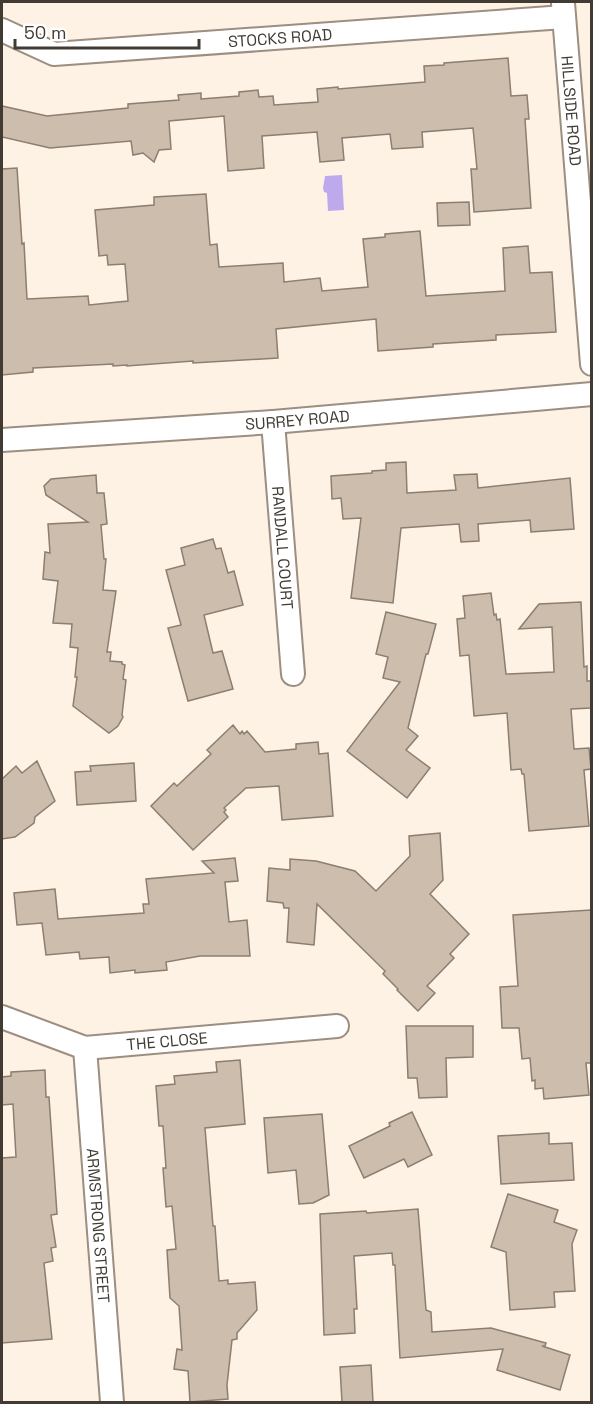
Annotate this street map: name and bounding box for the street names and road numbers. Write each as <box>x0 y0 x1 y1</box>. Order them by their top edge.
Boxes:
street label: STOCKS ROAD <box>227 24 333 52</box>
street label: HILLSIDE ROAD <box>556 55 586 167</box>
street label: SURREY ROAD <box>244 405 350 435</box>
street label: RANDALL COURT <box>267 485 298 610</box>
street label: THE CLOSE <box>126 1027 209 1055</box>
street label: ARMSTRONG STREET <box>82 1147 114 1304</box>

